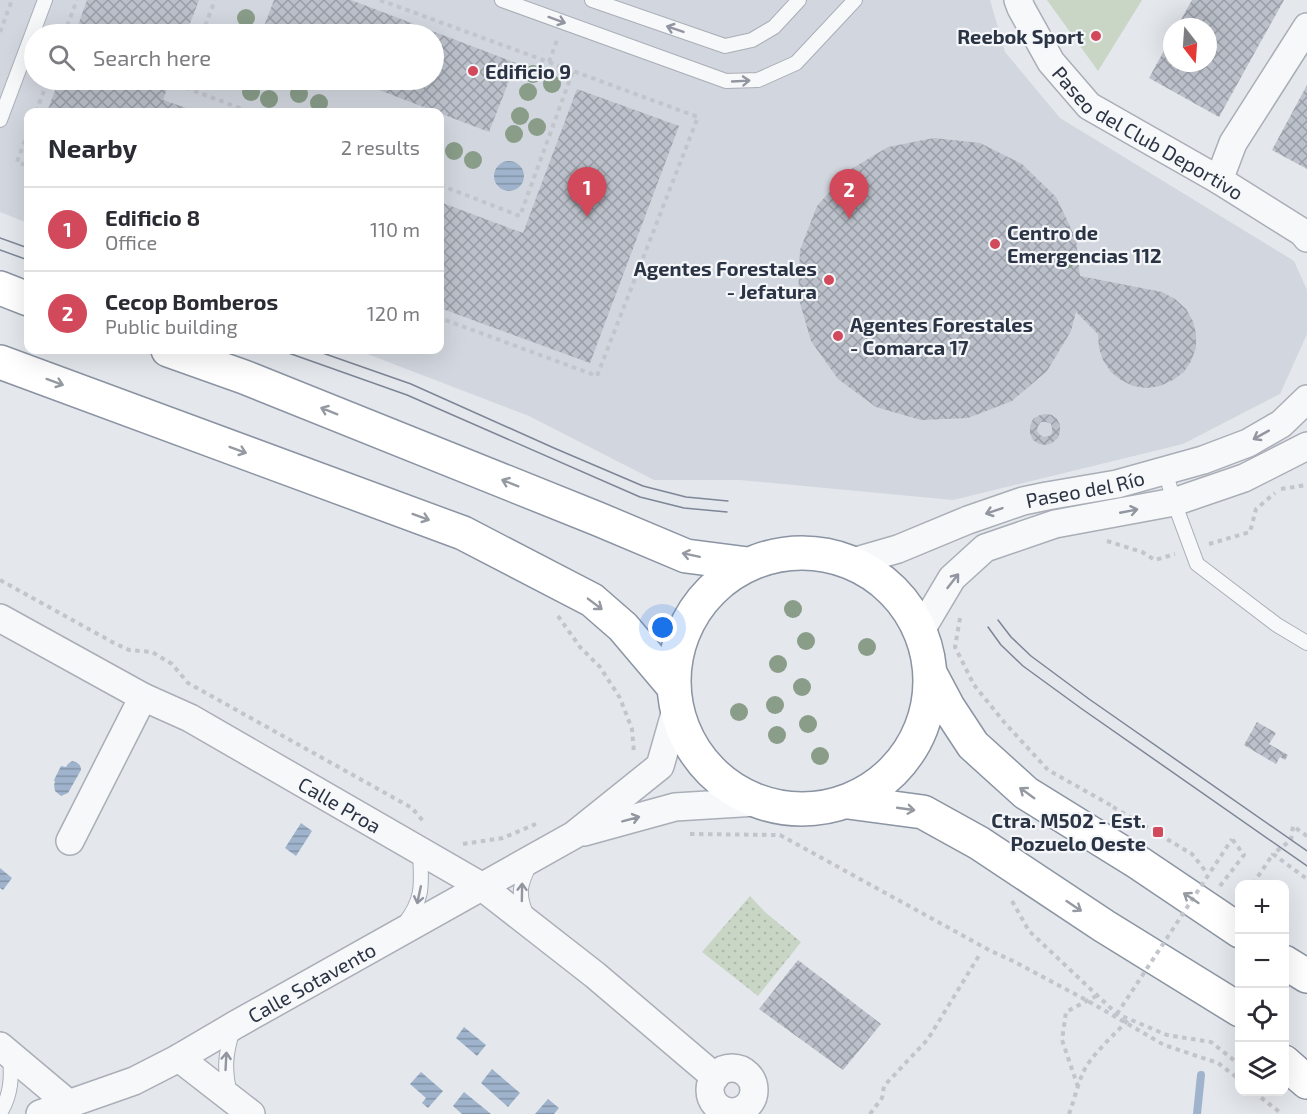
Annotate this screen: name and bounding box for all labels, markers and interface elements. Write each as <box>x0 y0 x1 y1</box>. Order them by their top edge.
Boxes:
one-way arrow <box>547 16 566 27</box>
north arrow <box>1163 18 1217 72</box>
one-way arrow <box>666 22 685 33</box>
search box <box>24 24 444 90</box>
place label: Reebok Sport <box>957 24 1084 48</box>
marker: Reebok Sport <box>1089 29 1103 43</box>
icon: search <box>45 41 78 74</box>
text: Search here <box>93 44 211 70</box>
place label: Edificio 9 <box>485 59 571 83</box>
street label: Paseo del Club Deportivo <box>1048 61 1248 204</box>
marker: Edificio 9 <box>466 64 480 78</box>
one-way arrow <box>731 75 751 86</box>
text: Nearby <box>48 132 137 163</box>
text: 2 results <box>341 135 420 159</box>
pin: 1 <box>568 168 606 217</box>
pin: 2 <box>830 170 868 219</box>
text: Edificio 8 <box>105 204 200 230</box>
text: 1 <box>63 217 72 241</box>
text: 110 m <box>370 217 420 241</box>
place label: Centro de Emergencias 112 <box>1007 220 1162 267</box>
text: Office <box>105 230 157 254</box>
marker: Centro de Emergencias 112 <box>988 237 1002 251</box>
place label: Agentes Forestales - Jefatura <box>634 256 817 303</box>
marker: Agentes Forestales - Jefatura <box>822 273 836 287</box>
text: Cecop Bomberos <box>105 288 278 314</box>
text: 2 <box>62 301 73 325</box>
text: 120 m <box>367 301 420 325</box>
place label: Agentes Forestales - Comarca 17 <box>850 312 1033 359</box>
text: Public building <box>105 314 238 338</box>
marker: Agentes Forestales - Comarca 17 <box>831 329 845 343</box>
one-way arrow <box>45 377 64 388</box>
one-way arrow <box>320 405 338 416</box>
one-way arrow <box>1253 430 1271 441</box>
one-way arrow <box>228 445 247 456</box>
street label: Paseo del Río <box>1024 465 1147 512</box>
one-way arrow <box>501 477 519 488</box>
one-way arrow <box>1118 505 1138 516</box>
one-way arrow <box>985 507 1004 518</box>
one-way arrow <box>411 513 429 524</box>
one-way arrow <box>681 549 700 561</box>
one-way arrow <box>946 573 959 589</box>
one-way arrow <box>587 597 603 610</box>
your location <box>648 613 677 642</box>
street label: Calle Proa <box>294 771 386 838</box>
one-way arrow <box>1020 787 1036 799</box>
one-way arrow <box>895 804 915 815</box>
place label: Ctra. M502 - Est. Pozuelo Oeste <box>991 808 1146 855</box>
one-way arrow <box>621 813 640 824</box>
marker: Ctra. M502 - Est. Pozuelo Oeste <box>1151 825 1165 839</box>
map controls <box>1235 880 1289 1096</box>
button: + <box>1235 880 1289 934</box>
one-way arrow <box>516 882 528 902</box>
one-way arrow <box>413 885 424 904</box>
one-way arrow <box>1183 892 1200 904</box>
one-way arrow <box>1065 900 1082 912</box>
button: − <box>1235 934 1289 988</box>
street label: Calle Sotavento <box>244 937 380 1027</box>
button: locate <box>1235 988 1289 1042</box>
button: layers <box>1235 1042 1289 1096</box>
one-way arrow <box>221 1051 232 1071</box>

